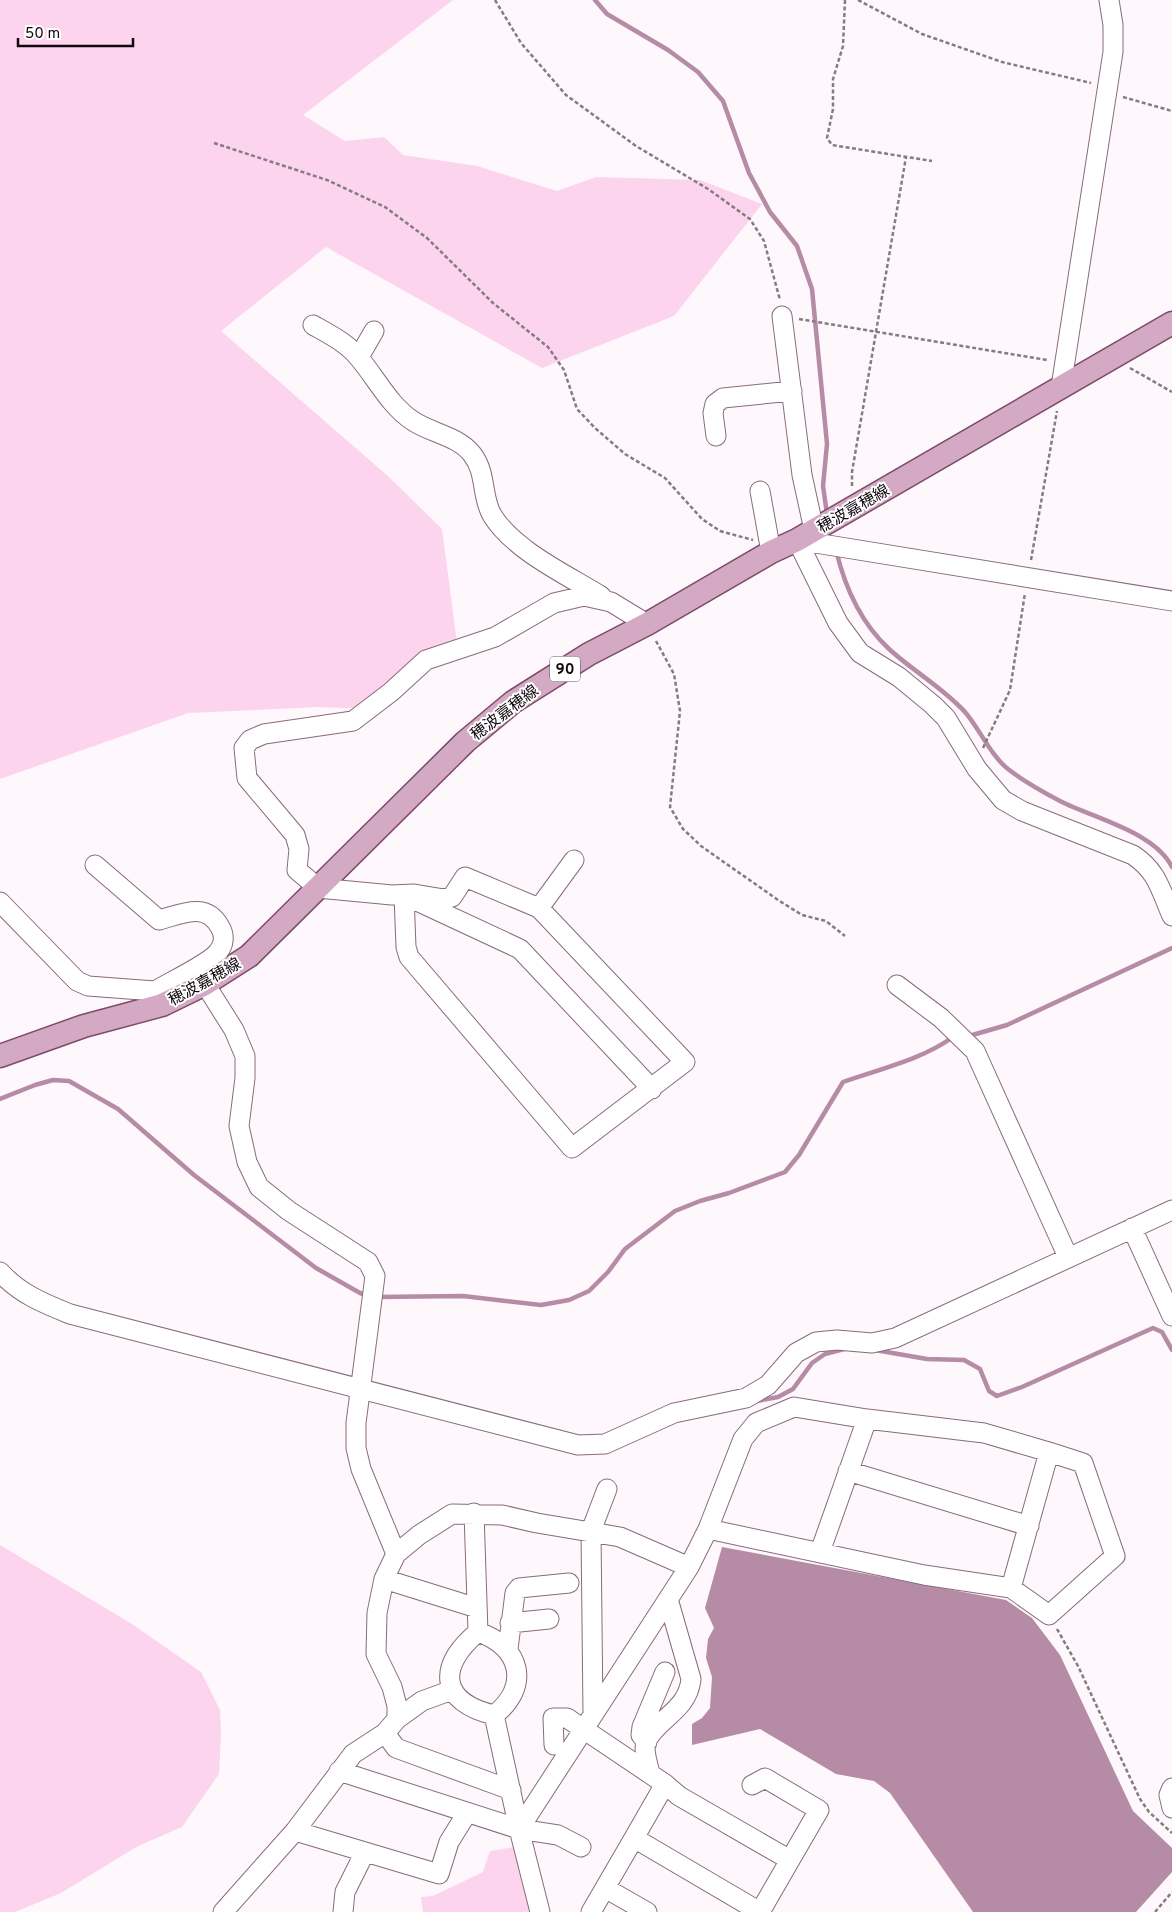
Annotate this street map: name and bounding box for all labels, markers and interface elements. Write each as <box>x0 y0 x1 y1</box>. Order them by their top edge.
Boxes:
scale bar <box>18 15 132 47</box>
text: 50 m <box>25 25 60 44</box>
street label: 穂波嘉穂線 <box>814 481 894 538</box>
road number: 90 <box>550 656 580 682</box>
street label: 穂波嘉穂線 <box>467 682 543 746</box>
street label: 穂波嘉穂線 <box>165 955 245 1011</box>

